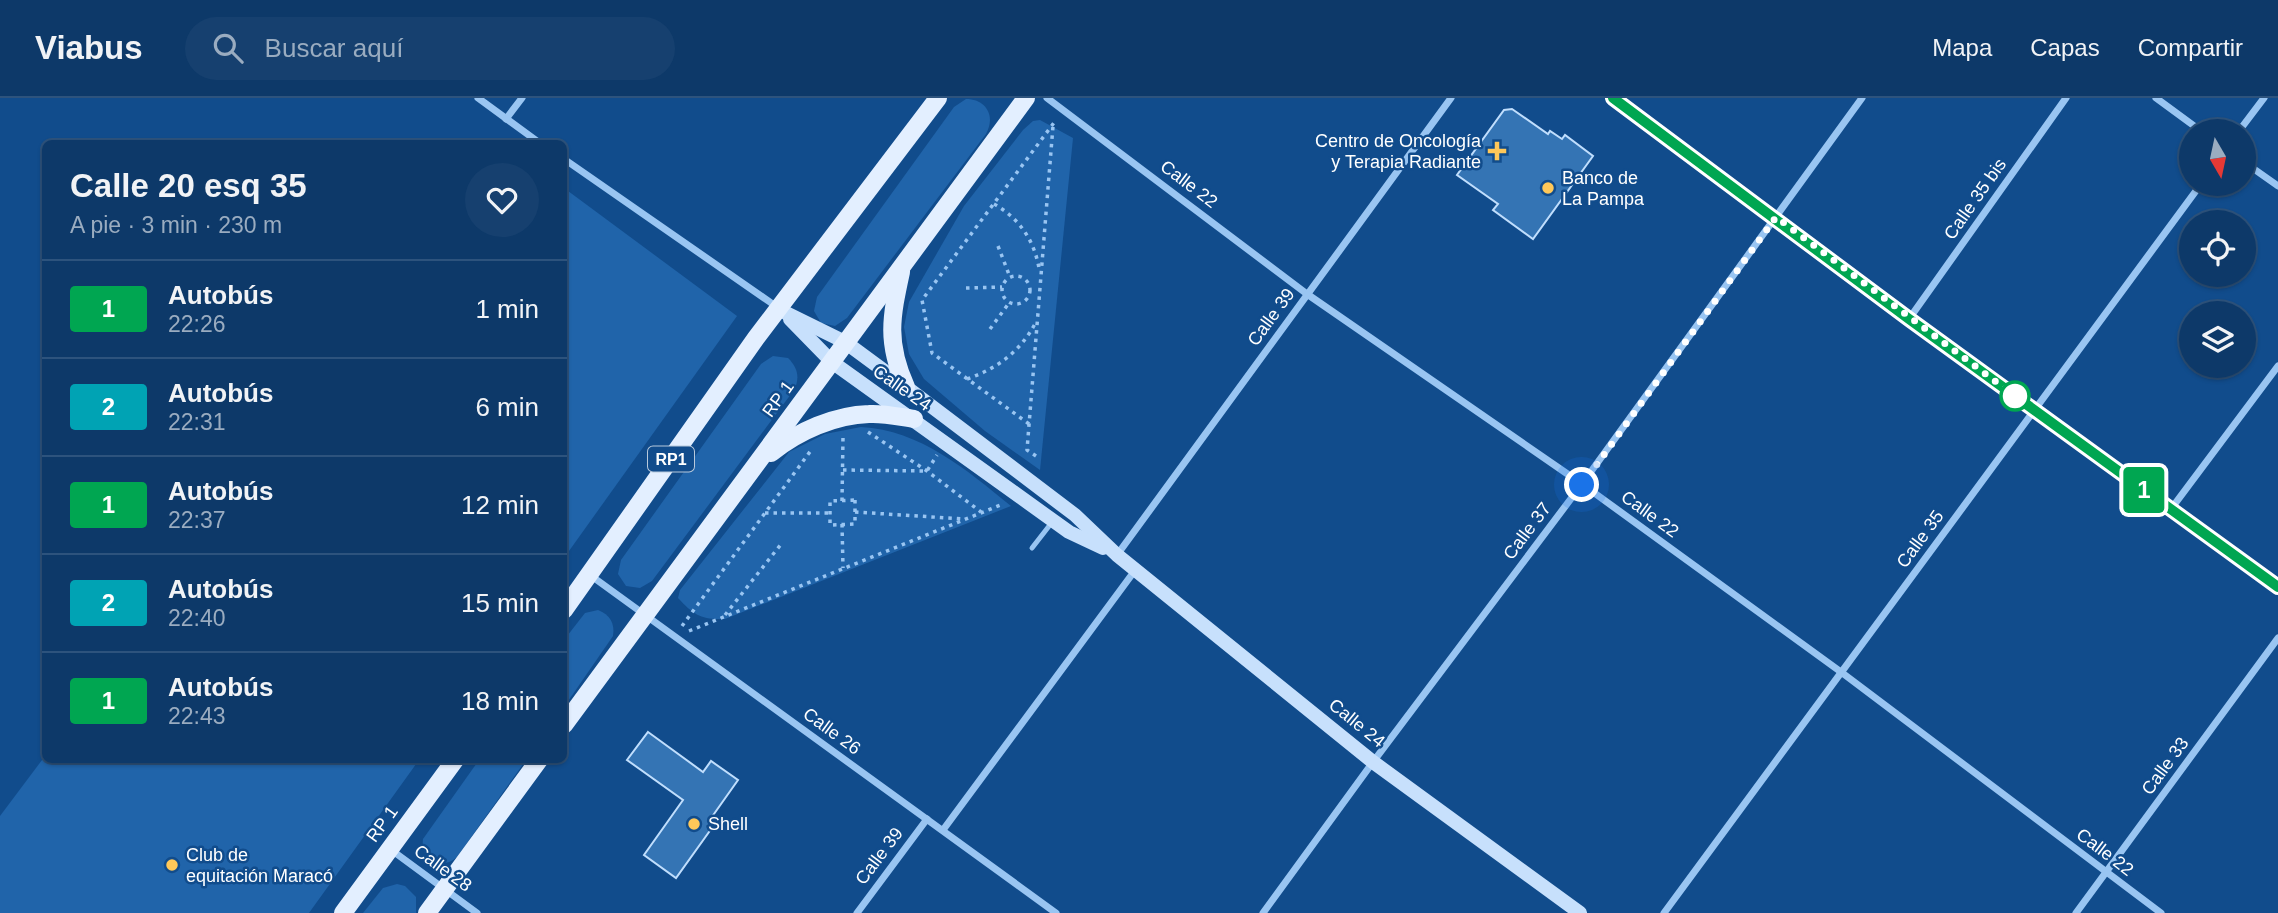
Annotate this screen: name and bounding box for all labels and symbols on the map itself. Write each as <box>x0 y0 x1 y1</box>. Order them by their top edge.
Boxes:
north arrow <box>2179 119 2256 196</box>
place label: Centro de Oncología y Terapia Radiante <box>1315 131 1482 172</box>
marker: Centro de Oncología y Terapia Radiante <box>1487 141 1507 161</box>
street label: Calle 35 bis <box>1940 155 2010 243</box>
street label: Calle 22 <box>1157 156 1221 212</box>
place label: Banco de La Pampa <box>1562 168 1645 209</box>
marker: Banco de La Pampa <box>1540 180 1556 196</box>
street label: Calle 39 <box>1243 284 1299 350</box>
street label: Calle 24 <box>869 361 935 415</box>
street label: RP 1 <box>758 377 798 421</box>
unlabelled marker <box>2000 381 2030 411</box>
road number: RP1 <box>648 446 694 472</box>
your location <box>1564 467 1599 502</box>
line badge: 1 <box>2121 467 2167 513</box>
street label: Calle 22 <box>1617 486 1683 542</box>
street label: Calle 37 <box>1499 499 1555 563</box>
street label: Calle 35 <box>1892 506 1948 572</box>
street label: Calle 24 <box>1325 694 1389 752</box>
street label: Calle 26 <box>799 703 865 759</box>
street label: Calle 33 <box>2137 733 2193 799</box>
street label: RP 1 <box>362 802 402 846</box>
place label: Shell <box>708 814 748 834</box>
marker: Shell <box>686 816 702 832</box>
street label: Calle 39 <box>851 824 907 888</box>
street label: Calle 22 <box>2073 824 2137 880</box>
street label: Calle 28 <box>410 840 476 896</box>
place label: Club de equitación Maracó <box>186 845 333 886</box>
marker: Club de equitación Maracó <box>164 857 180 873</box>

